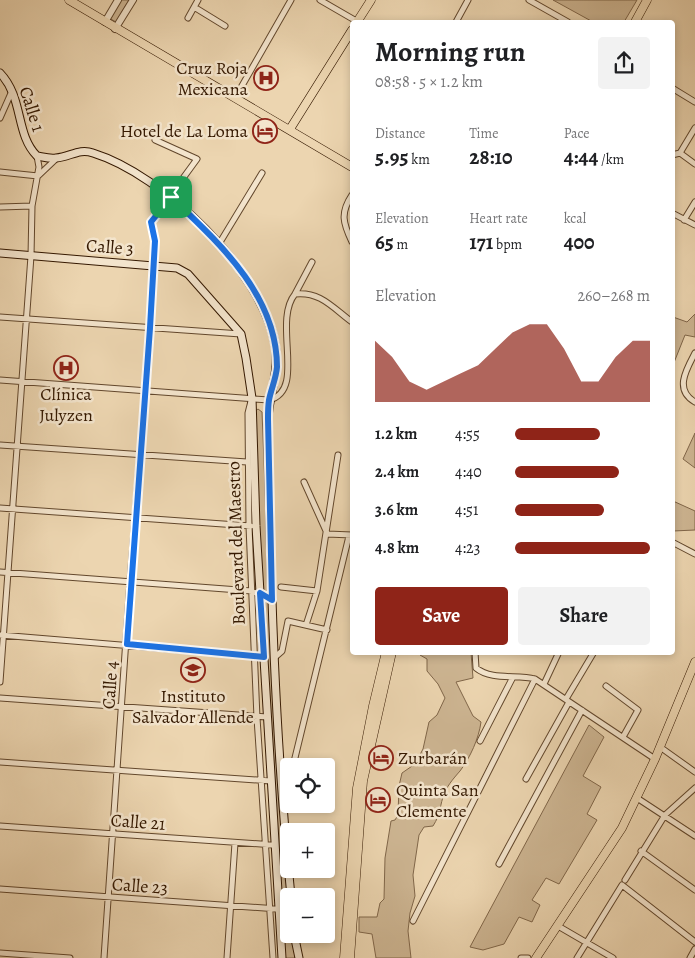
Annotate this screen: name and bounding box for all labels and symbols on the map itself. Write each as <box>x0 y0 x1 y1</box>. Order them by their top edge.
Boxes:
place label: Cruz Roja Mexicana <box>176 56 249 101</box>
hospital icon: Cruz Roja Mexicana <box>253 65 279 91</box>
street label: Calle 1 <box>13 83 51 135</box>
hotel icon: Hotel de La Loma <box>252 118 278 144</box>
place label: Hotel de La Loma <box>120 119 249 143</box>
pin <box>150 176 192 218</box>
street label: Calle 3 <box>85 233 135 261</box>
hospital icon: Clínica Julyzen <box>53 355 79 381</box>
place label: Clínica Julyzen <box>39 382 93 427</box>
street label: Boulevard del Maestro <box>221 461 251 625</box>
school or university icon: Instituto Salvador Allende <box>180 657 206 683</box>
street label: Calle 4 <box>96 660 124 710</box>
place label: Instituto Salvador Allende <box>132 684 254 729</box>
hotel icon: Zurbarán <box>368 745 394 771</box>
place label: Zurbarán <box>398 746 467 770</box>
place label: Quinta San Clemente <box>396 778 479 823</box>
hotel icon: Quinta San Clemente <box>365 787 391 813</box>
street label: Calle 21 <box>110 808 166 836</box>
street label: Calle 23 <box>111 872 169 900</box>

